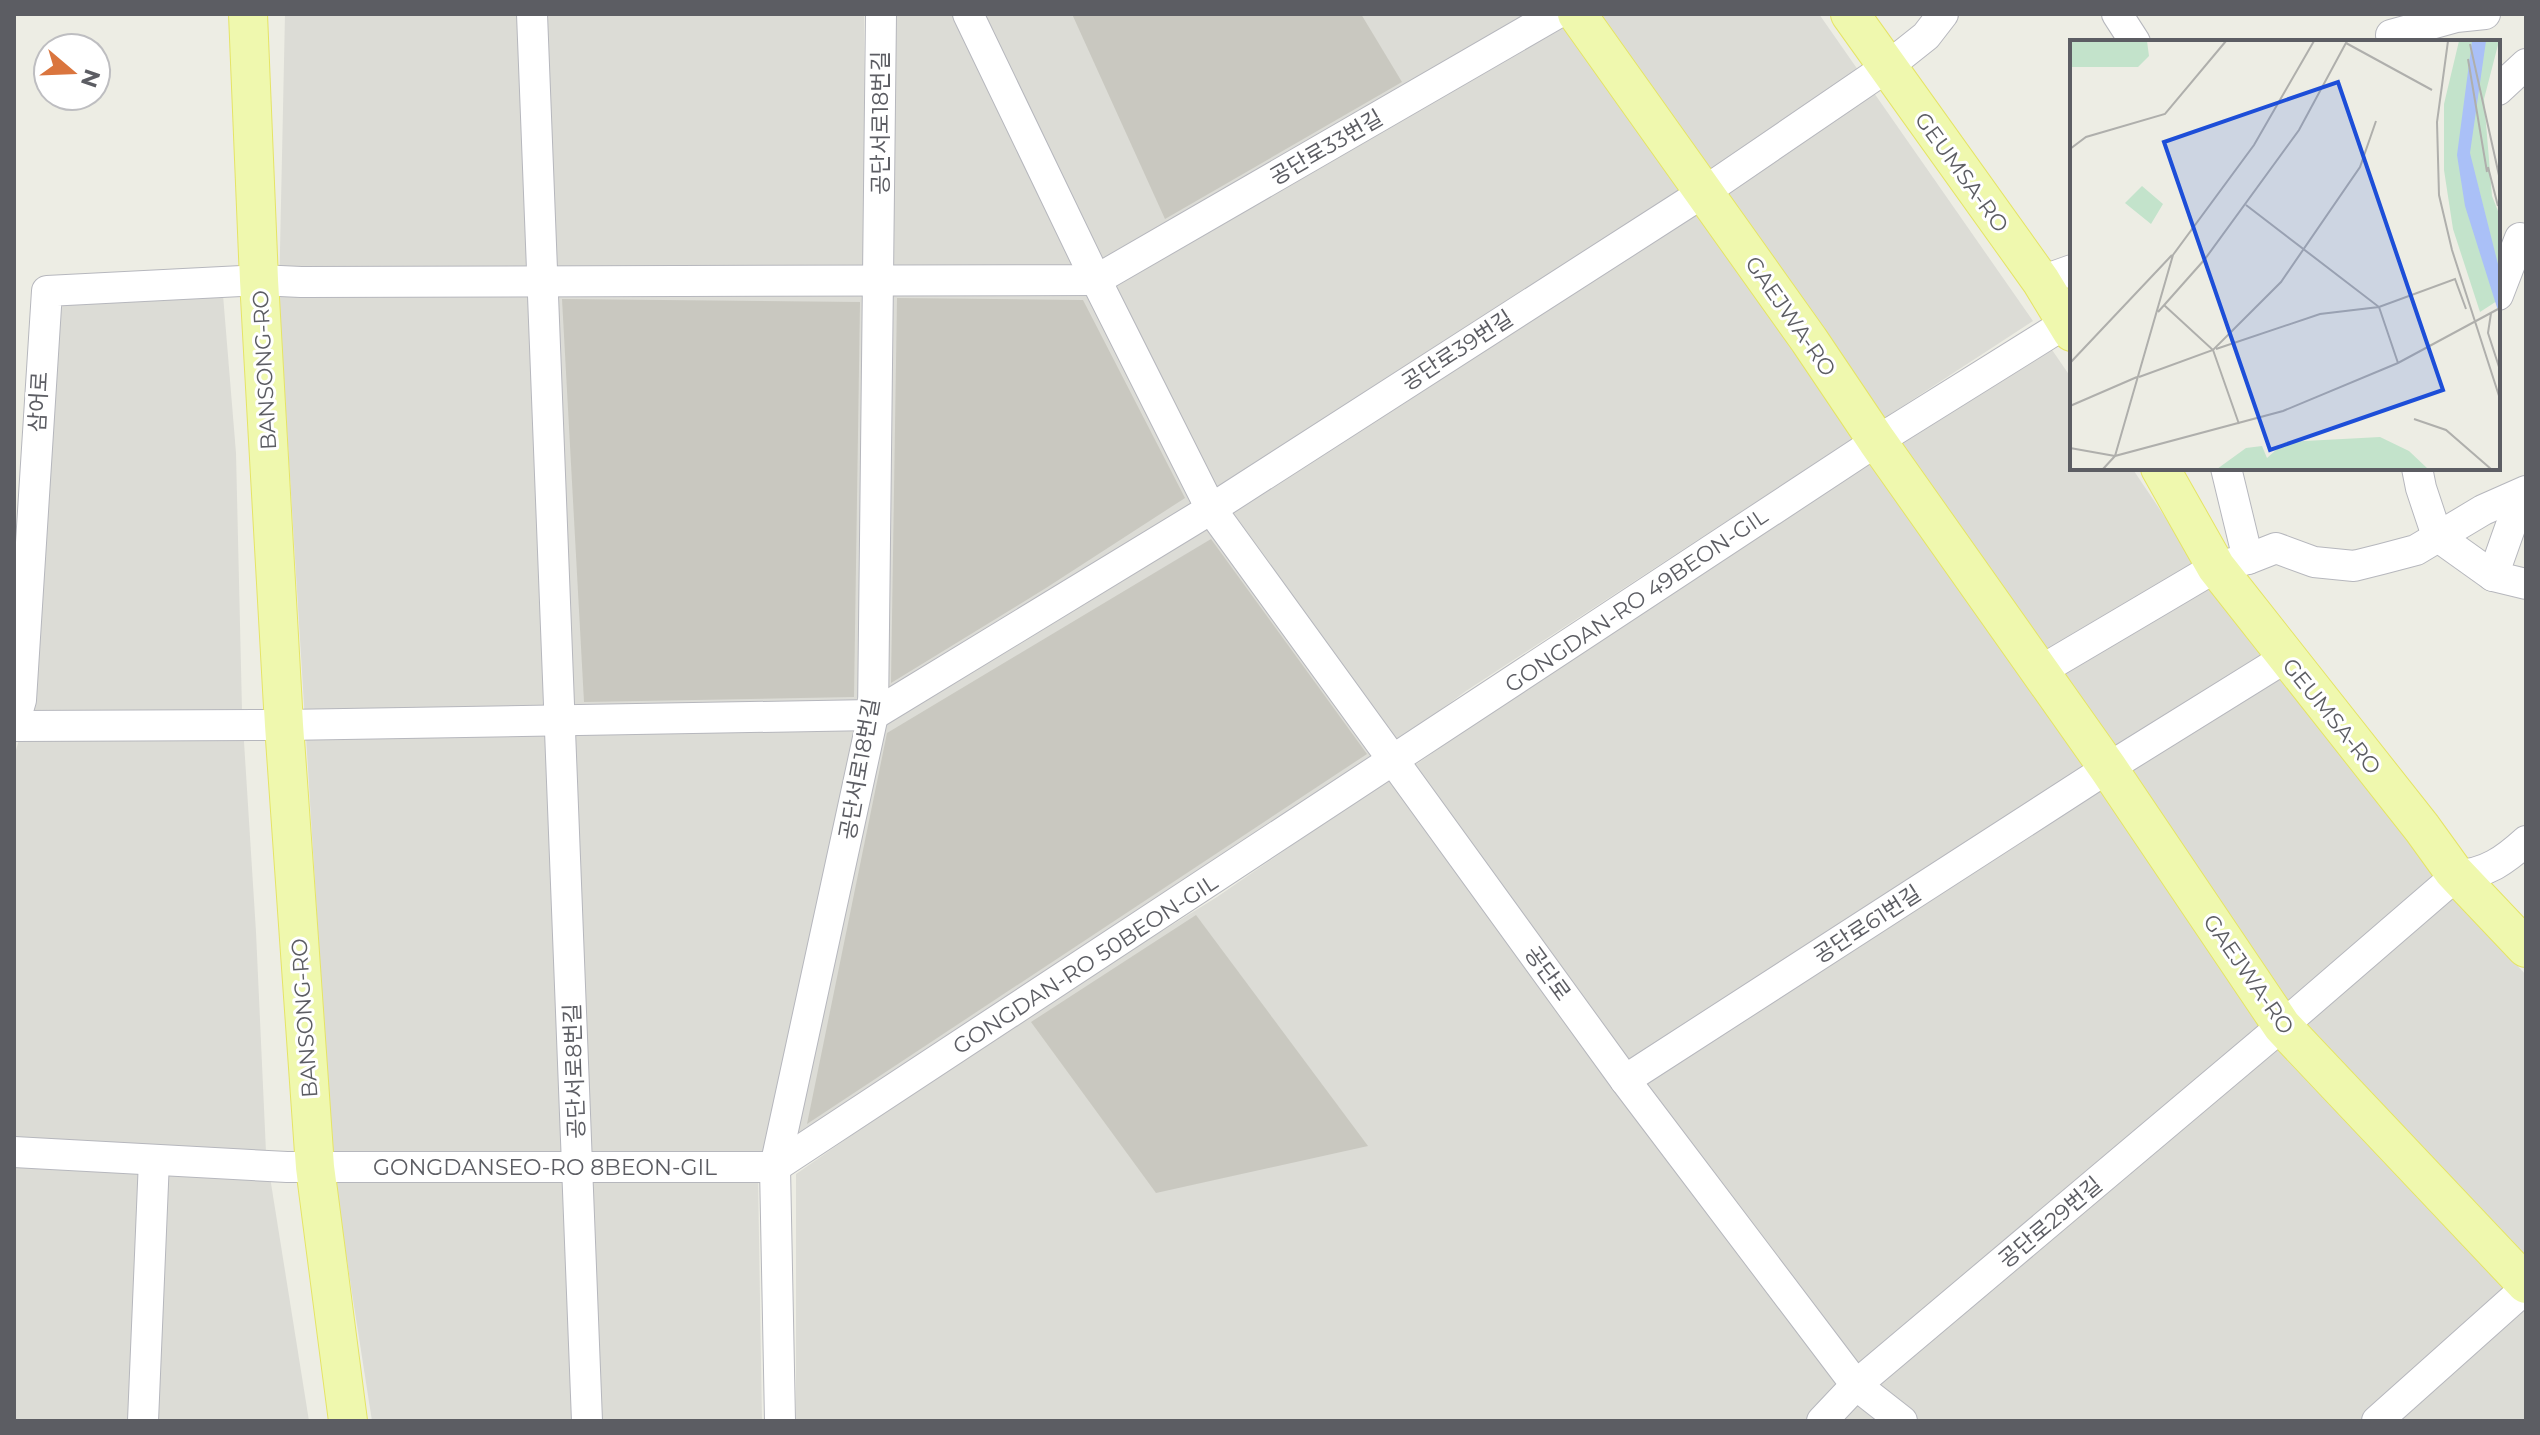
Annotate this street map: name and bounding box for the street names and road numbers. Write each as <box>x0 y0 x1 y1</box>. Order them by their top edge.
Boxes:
street label: 공단서로18번길 <box>867 51 894 195</box>
street label: 공단로33번길 <box>1265 104 1388 191</box>
street label: GEUMSA-RO <box>1909 107 2014 238</box>
street label: GAEJWA-RO <box>1739 251 1842 382</box>
street label: BANSONG-RO <box>247 289 282 450</box>
street label: 공단로39번길 <box>1397 305 1518 396</box>
street label: 삼어로 <box>23 371 54 433</box>
street label: GONGDAN-RO 49BEON-GIL <box>1500 502 1773 699</box>
street label: GEUMSA-RO <box>2276 653 2387 780</box>
street label: 공단서로18번길 <box>834 696 885 842</box>
street label: GONGDAN-RO 50BEON-GIL <box>948 869 1223 1060</box>
street label: 공단로61번길 <box>1809 880 1926 969</box>
street label: GAEJWA-RO <box>2197 909 2300 1040</box>
street label: BANSONG-RO <box>285 937 324 1099</box>
street label: 공단로 <box>1519 941 1576 1006</box>
street label: 공단서로8번길 <box>559 1003 590 1139</box>
street label: GONGDANSEO-RO 8BEON-GIL <box>373 1154 717 1181</box>
street label: 공단로29번길 <box>1993 1171 2108 1274</box>

